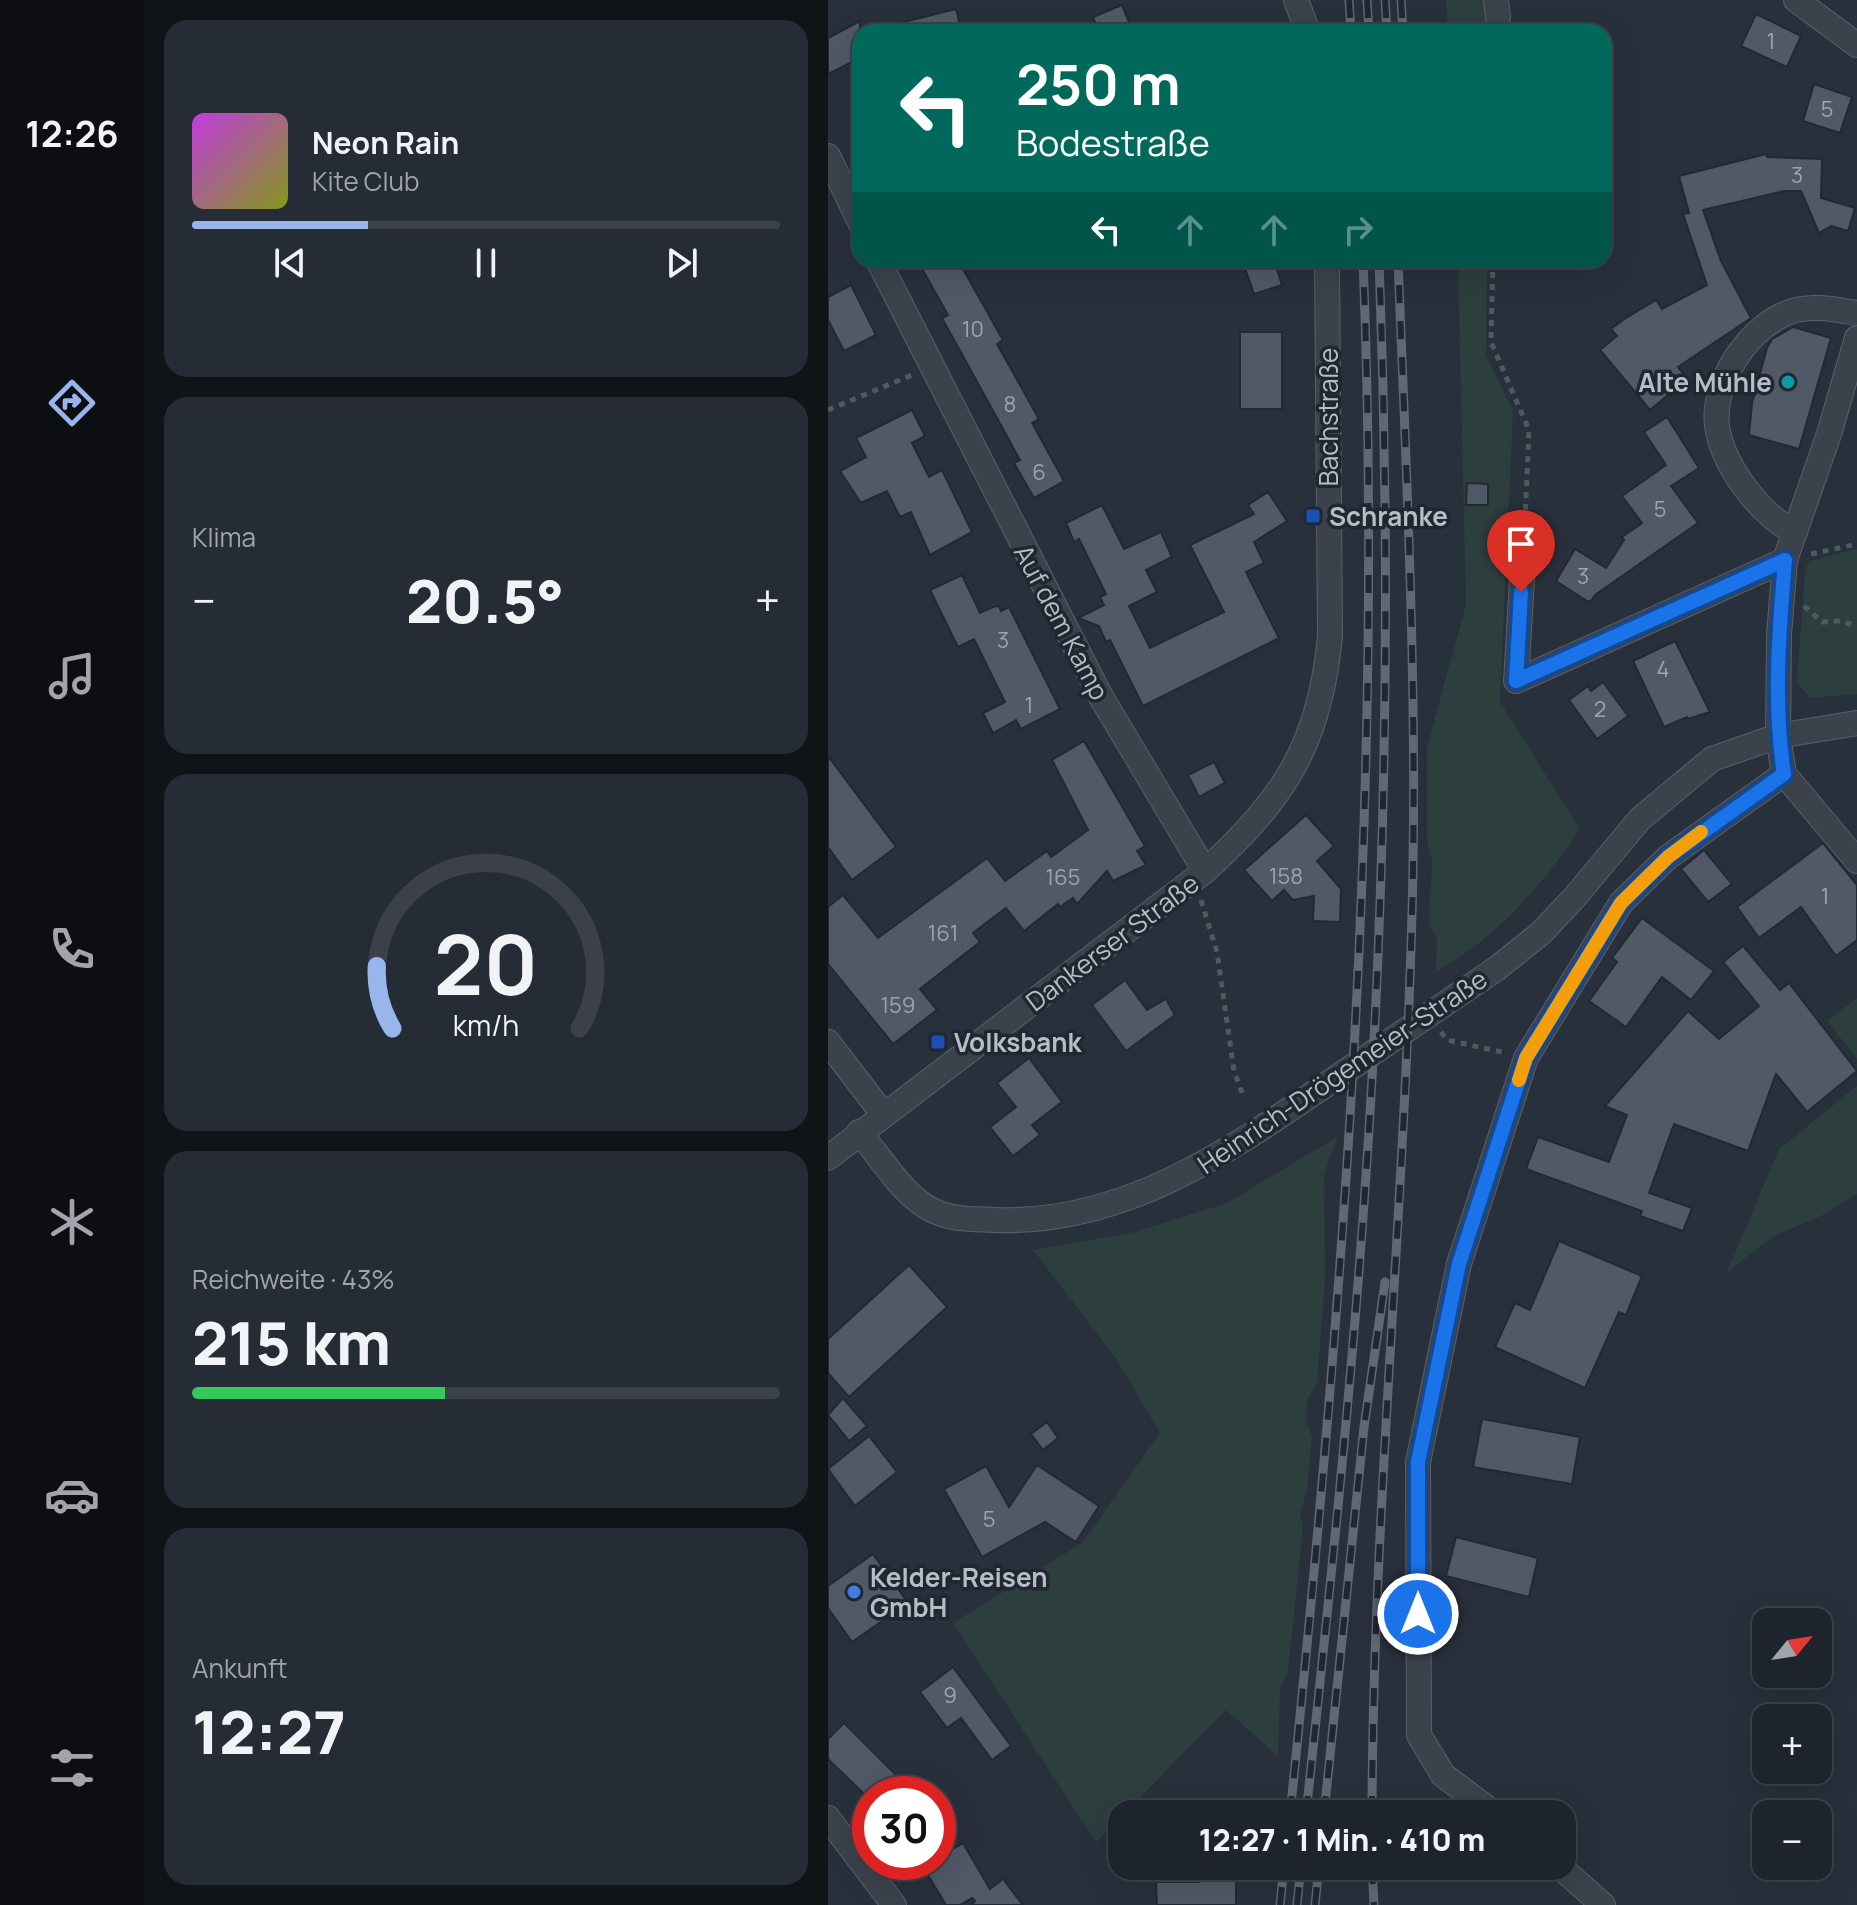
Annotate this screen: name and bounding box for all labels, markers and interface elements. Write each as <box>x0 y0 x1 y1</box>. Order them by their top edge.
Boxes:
house number: 1 <box>1767 26 1775 56</box>
text: 250 m <box>1016 45 1181 122</box>
icon: left <box>884 56 988 160</box>
house number: 5 <box>1821 94 1833 124</box>
text: 12:26 <box>25 109 119 158</box>
text: Bodestraße <box>1016 118 1210 167</box>
text: Neon Rain <box>312 122 459 163</box>
house number: 3 <box>1791 160 1803 190</box>
text: Kite Club <box>312 163 419 199</box>
icon: left <box>1084 208 1128 252</box>
icon: ahead <box>1168 208 1212 252</box>
icon: ahead <box>1252 208 1296 252</box>
icon: right <box>1336 208 1380 252</box>
icon: previous <box>268 241 312 285</box>
icon: pause <box>464 241 508 285</box>
icon: next <box>660 241 704 285</box>
house number: 10 <box>962 314 984 344</box>
street label: Bachstraße <box>1310 348 1346 486</box>
place label: Alte Mühle <box>1638 364 1772 400</box>
marker: Alte Mühle <box>1779 373 1797 391</box>
icon: directions <box>44 375 100 431</box>
house number: 8 <box>1004 389 1016 419</box>
house number: 6 <box>1032 457 1046 487</box>
house number: 5 <box>1654 494 1666 524</box>
place label: Schranke <box>1329 498 1448 534</box>
marker: Schranke <box>1304 507 1322 525</box>
pin <box>1487 510 1555 592</box>
text: Klima <box>192 519 256 555</box>
icon: arrive <box>1499 522 1543 566</box>
street label: Auf dem Kamp <box>1006 538 1118 706</box>
text: 20.5° <box>406 559 564 641</box>
house number: 3 <box>1577 561 1589 591</box>
text: − <box>192 570 216 630</box>
text: + <box>755 570 780 630</box>
house number: 3 <box>997 625 1009 655</box>
icon: music <box>44 648 100 704</box>
house number: 4 <box>1657 654 1669 684</box>
house number: 1 <box>1025 690 1033 720</box>
house number: 2 <box>1594 694 1606 724</box>
house number: 158 <box>1269 861 1303 891</box>
house number: 165 <box>1046 862 1080 892</box>
street label: Dankerser Straße <box>1018 865 1206 1019</box>
house number: 1 <box>1821 881 1829 911</box>
text: 20 <box>434 905 538 1019</box>
house number: 161 <box>928 918 958 948</box>
icon: phone <box>44 921 100 977</box>
street label: Heinrich-Drögemeier-Straße <box>1190 960 1494 1182</box>
house number: 159 <box>881 990 915 1020</box>
text: km/h <box>453 1006 519 1045</box>
place label: Volksbank <box>954 1024 1083 1060</box>
marker: Volksbank <box>929 1033 947 1051</box>
icon: climate <box>44 1194 100 1250</box>
text: Reichweite · 43% <box>192 1261 395 1297</box>
text: 215 km <box>192 1301 391 1383</box>
icon: car <box>44 1467 100 1523</box>
house number: 5 <box>983 1504 995 1534</box>
place label: Kelder-Reisen GmbH <box>870 1559 1047 1625</box>
position arrow <box>1376 1572 1460 1656</box>
marker: Kelder-Reisen GmbH <box>845 1583 863 1601</box>
north arrow <box>1752 1608 1832 1688</box>
map controls <box>1752 1608 1832 1880</box>
text: Ankunft <box>192 1650 287 1686</box>
house number: 9 <box>943 1680 957 1710</box>
text: 12:27 <box>192 1690 346 1772</box>
button: + <box>1752 1704 1832 1784</box>
icon: filters <box>44 1740 100 1796</box>
speed limit sign: 30 <box>852 1776 956 1880</box>
button: − <box>1752 1800 1832 1880</box>
text: 12:27 · 1 Min. · 410 m <box>1199 1819 1485 1860</box>

